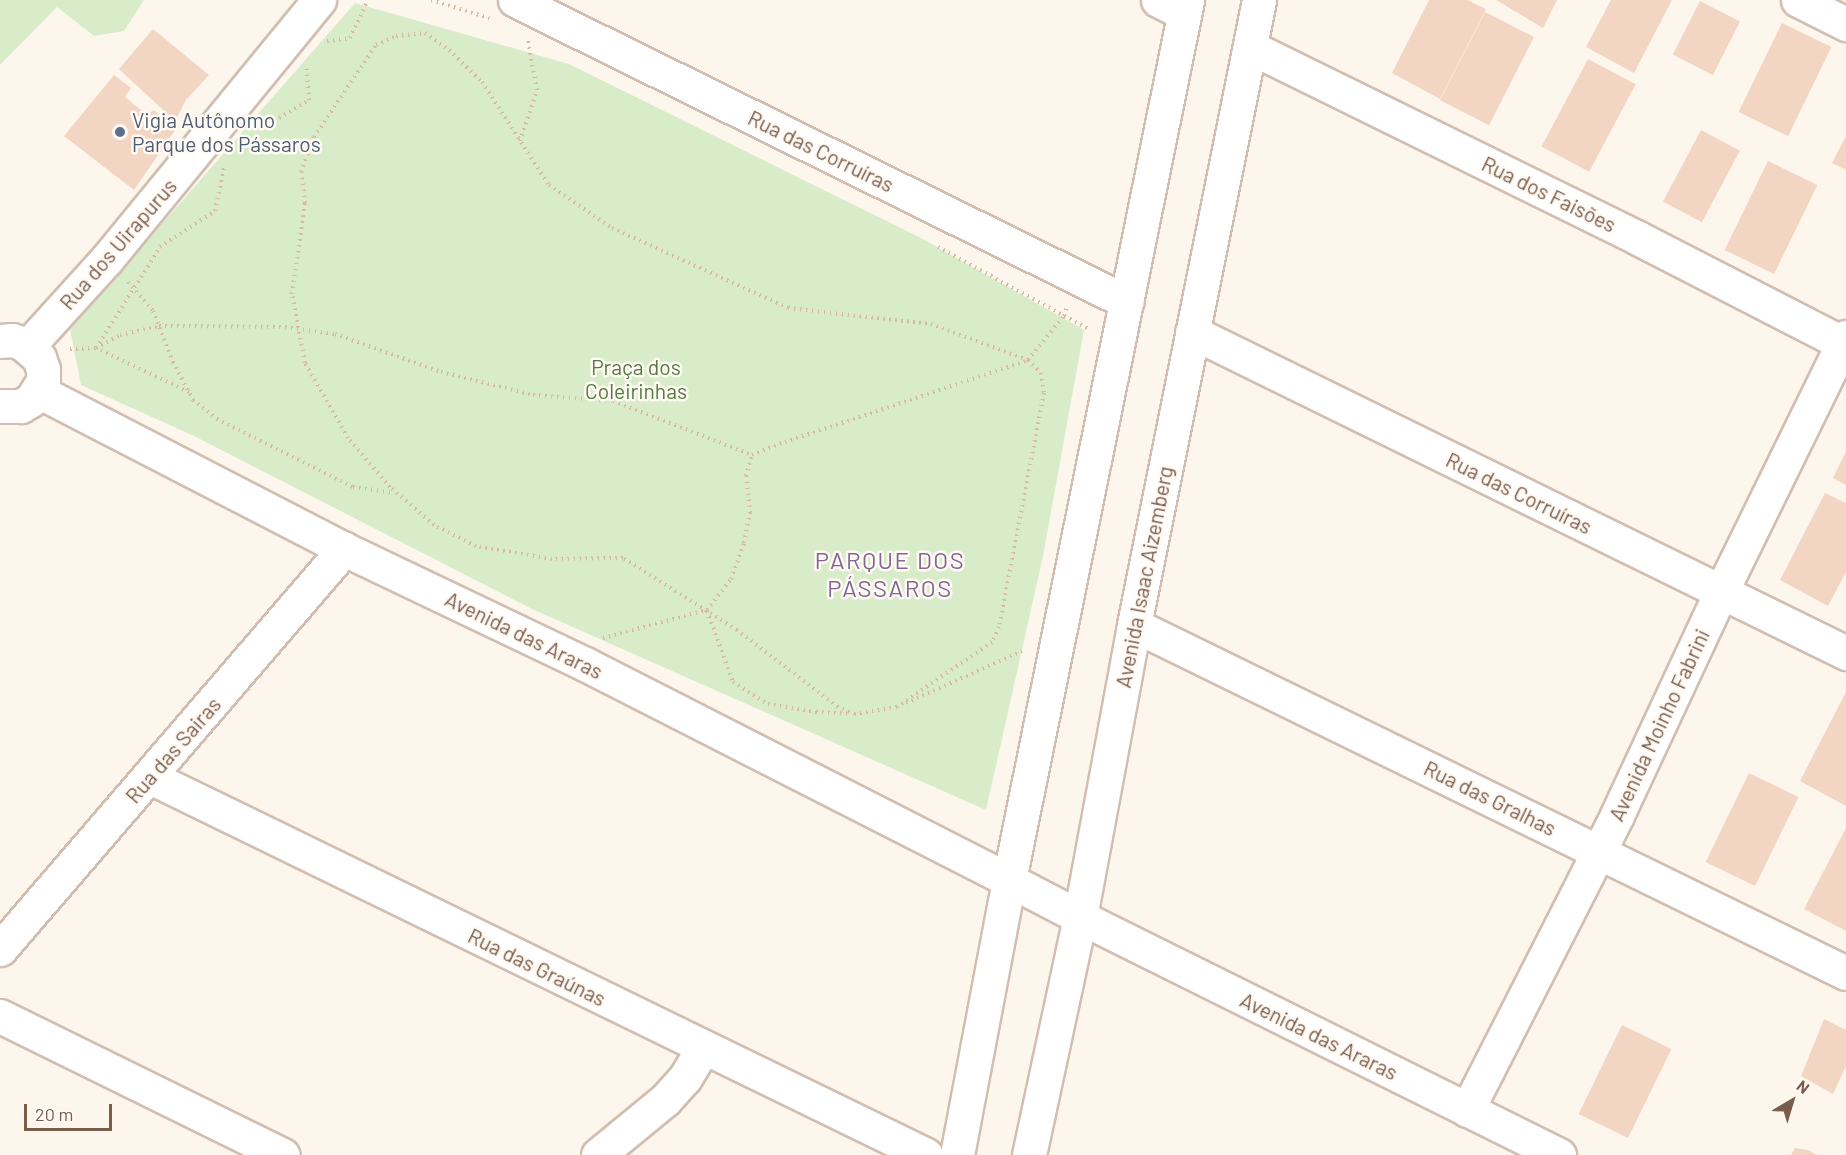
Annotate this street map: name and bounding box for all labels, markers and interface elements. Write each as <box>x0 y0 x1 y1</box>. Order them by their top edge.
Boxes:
street label: Rua das Corruíras <box>744 105 898 197</box>
place label: Vigia Autônomo Parque dos Pássaros <box>132 107 321 157</box>
marker: Vigia Autônomo Parque dos Pássaros <box>113 125 127 139</box>
street label: Rua dos Faisões <box>1478 151 1620 237</box>
street label: Rua dos Uirapurus <box>54 173 182 315</box>
park label: Praça dos Coleirinhas <box>585 354 687 404</box>
street label: Rua das Corruíras <box>1442 447 1596 539</box>
street label: Avenida Isaac Aizemberg <box>1110 464 1178 690</box>
district label: PARQUE DOS PÁSSAROS <box>815 546 965 602</box>
street label: Avenida das Araras <box>441 586 607 684</box>
street label: Avenida Moinho Fabrini <box>1603 625 1715 825</box>
street label: Rua das Sairas <box>120 692 226 808</box>
street label: Rua das Gralhas <box>1420 755 1560 841</box>
street label: Rua das Graúnas <box>464 923 610 1011</box>
street label: Avenida das Araras <box>1236 987 1402 1085</box>
north arrow <box>1762 1071 1822 1131</box>
text: N <box>1793 1076 1813 1097</box>
scale bar <box>27 1092 116 1130</box>
text: 20 m <box>35 1103 73 1125</box>

